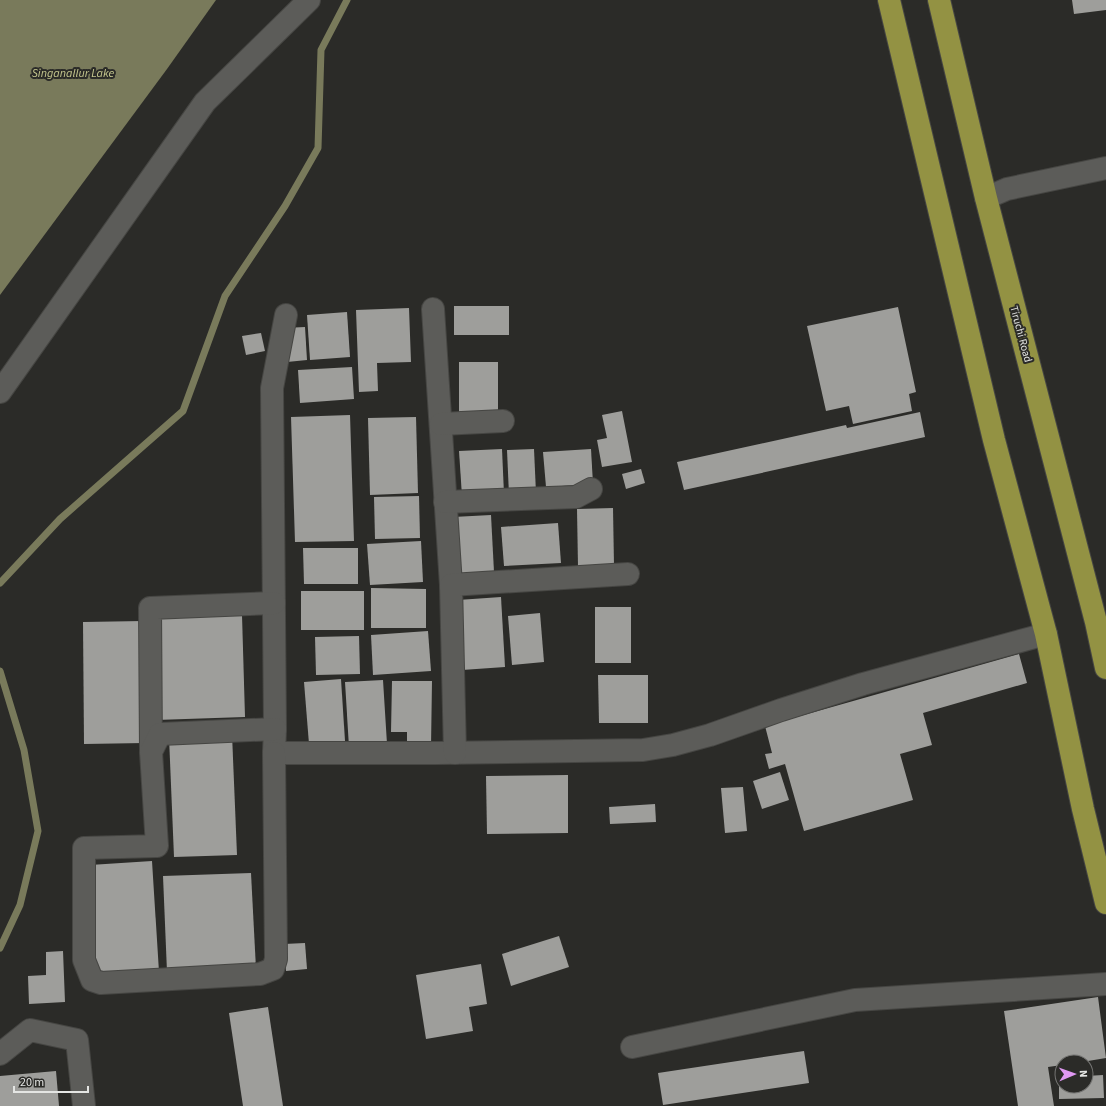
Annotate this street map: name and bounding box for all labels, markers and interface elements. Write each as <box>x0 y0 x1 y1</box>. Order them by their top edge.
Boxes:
water label: Singanallur Lake <box>32 65 115 82</box>
street label: Tiruchi Road <box>1006 304 1036 364</box>
north arrow <box>1054 1054 1094 1094</box>
scale bar <box>14 1068 88 1094</box>
text: N <box>1076 1070 1091 1078</box>
text: 20 m <box>20 1074 44 1091</box>

